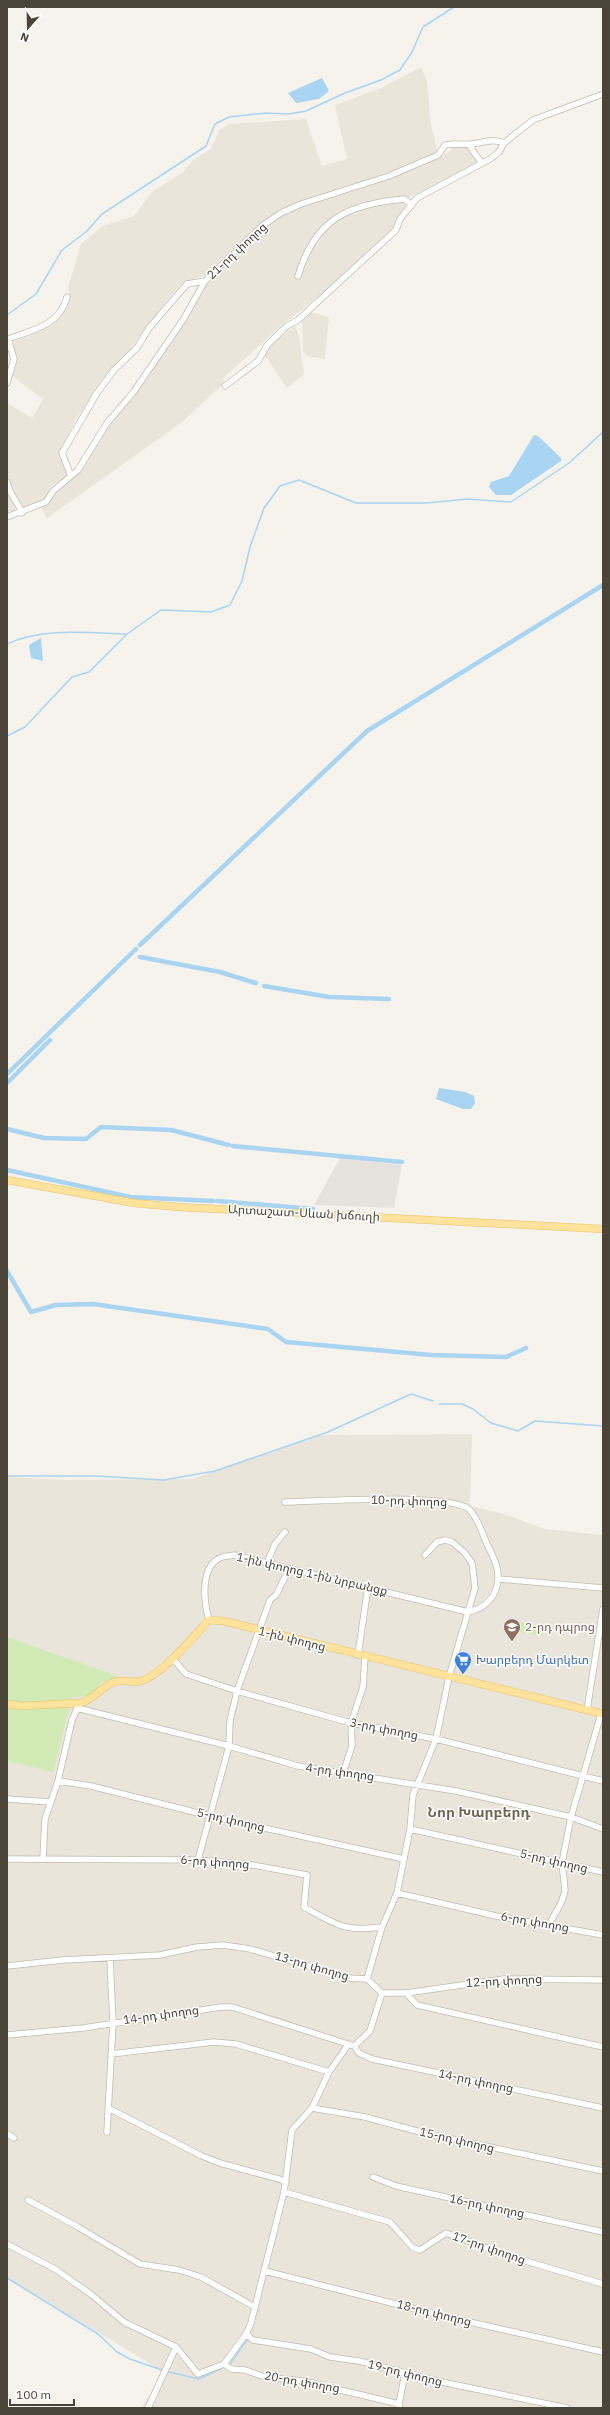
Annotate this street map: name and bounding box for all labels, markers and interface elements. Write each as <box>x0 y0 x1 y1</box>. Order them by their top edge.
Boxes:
north arrow <box>8 8 48 48</box>
text: N <box>18 29 31 45</box>
street label: 21-րդ փողոց <box>204 219 270 282</box>
street label: Արտաշատ-Սևան խճուղի <box>228 1201 380 1224</box>
street label: 10-րդ փողոց <box>371 1492 447 1509</box>
street label: 1-ին փողոց 1-ին նրբանցք <box>235 1549 389 1598</box>
school or university icon: 2-րդ դպրոց <box>502 1617 522 1642</box>
place label: 2-րդ դպրոց <box>525 1619 595 1634</box>
street label: 1-ին փողոց <box>257 1623 327 1654</box>
supermarket icon: Խարբերդ Մարկետ <box>453 1650 473 1675</box>
place label: Խարբերդ Մարկետ <box>476 1652 589 1667</box>
street label: 3-րդ փողոց <box>349 1715 420 1742</box>
street label: 4-րդ փողոց <box>305 1759 375 1784</box>
district label: Նոր Խարբերդ <box>428 1803 530 1821</box>
street label: 5-րդ փողոց <box>196 1804 267 1835</box>
street label: 5-րդ փողոց <box>519 1845 590 1876</box>
street label: 6-րդ փողոց <box>180 1852 250 1871</box>
street label: 6-րդ փողոց <box>500 1908 570 1935</box>
street label: 13-րդ փողոց <box>273 1948 351 1983</box>
street label: 12-րդ փողոց <box>465 1971 543 1990</box>
street label: 14-րդ փողոց <box>122 2002 200 2027</box>
street label: 14-րդ փողոց <box>437 2065 515 2096</box>
street label: 15-րդ փողոց <box>418 2124 496 2155</box>
street label: 16-րդ փողոց <box>448 2190 526 2221</box>
street label: 17-րդ փողոց <box>451 2228 528 2267</box>
street label: 18-րդ փողոց <box>395 2296 473 2329</box>
street label: 19-րդ փողոց <box>366 2356 444 2389</box>
street label: 20-րդ փողոց <box>263 2367 341 2396</box>
scale bar <box>10 2381 74 2407</box>
text: 100 m <box>16 2387 51 2402</box>

